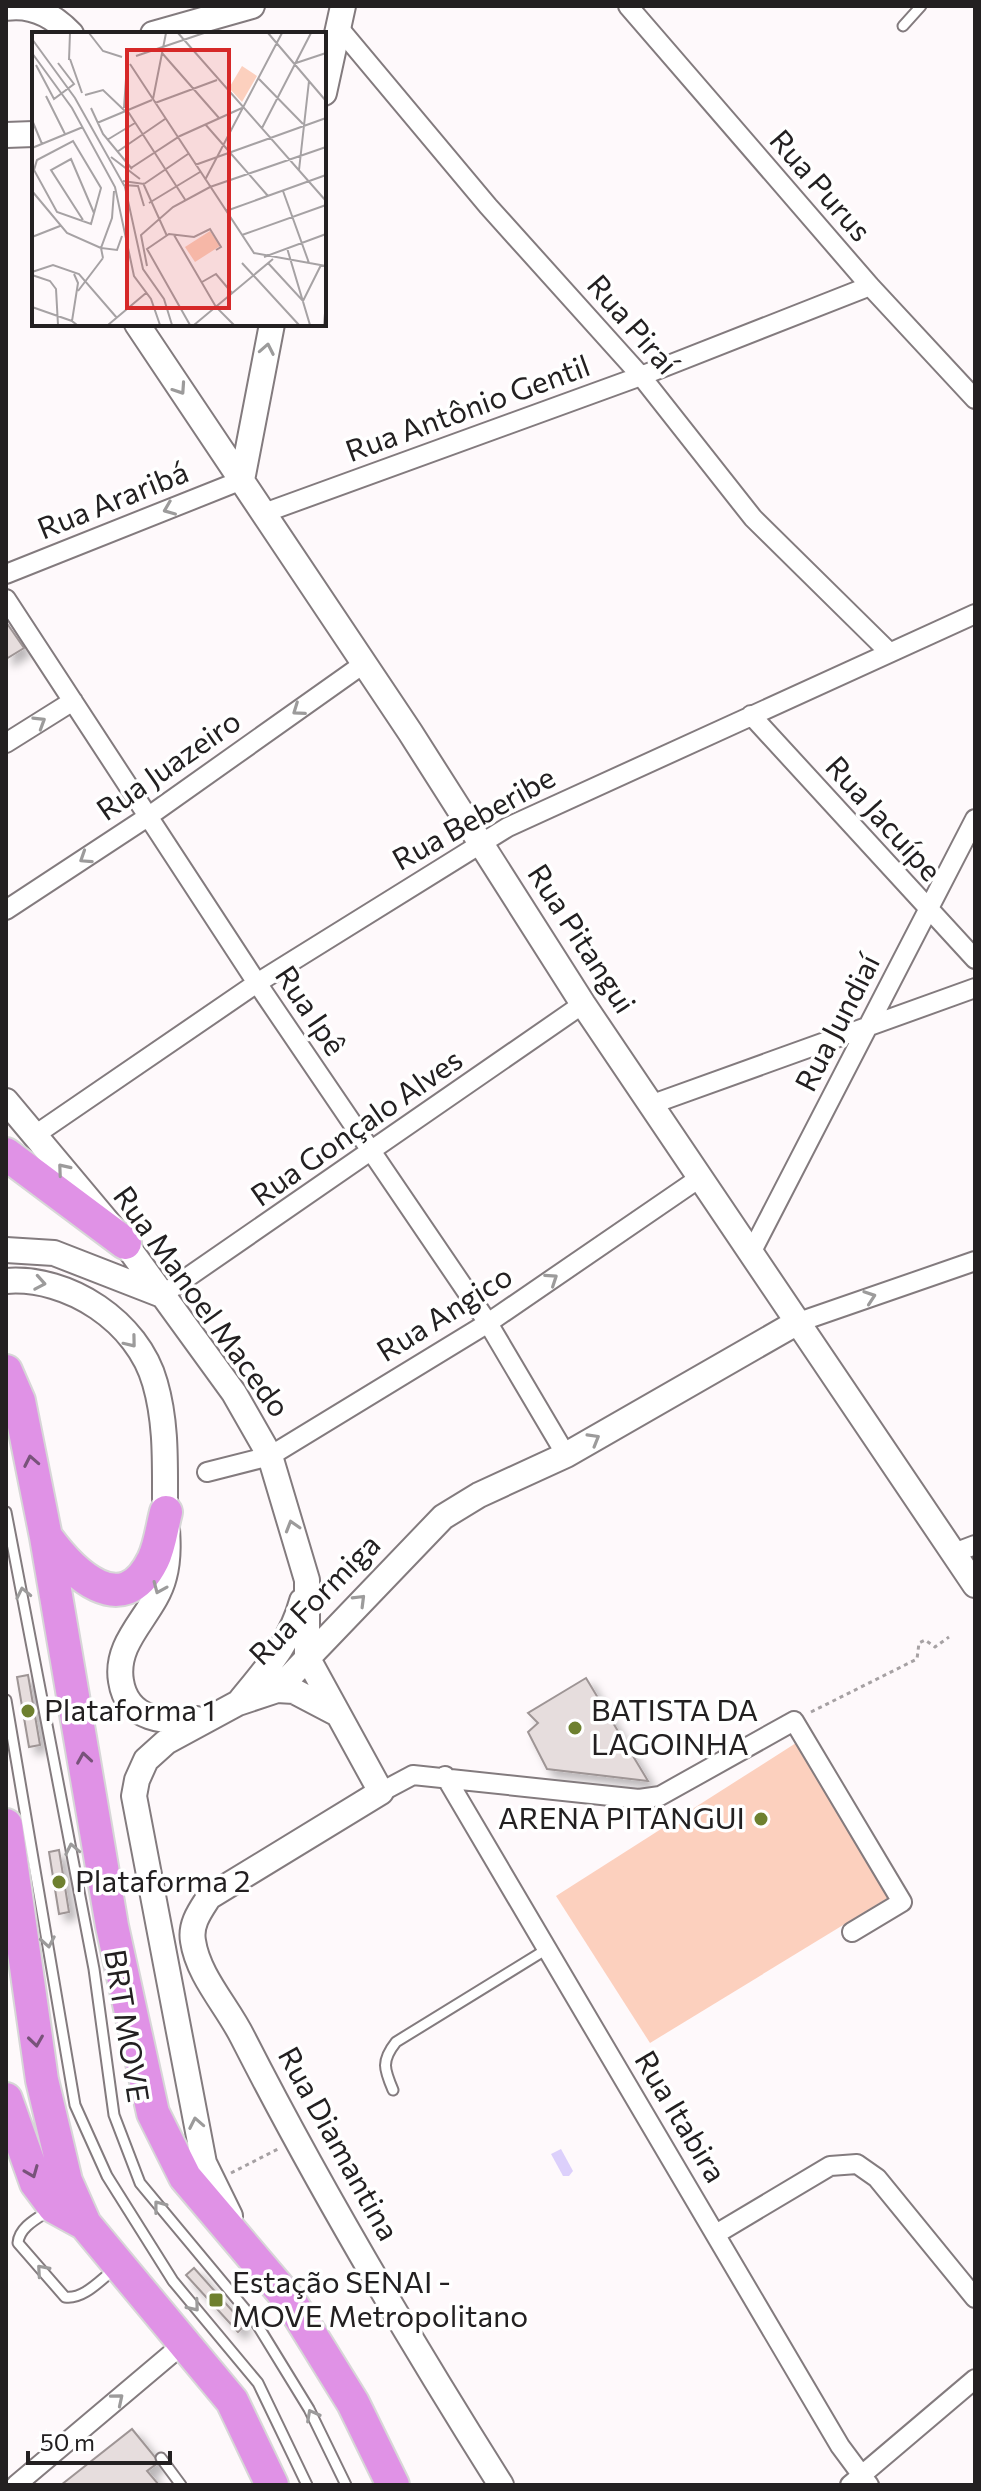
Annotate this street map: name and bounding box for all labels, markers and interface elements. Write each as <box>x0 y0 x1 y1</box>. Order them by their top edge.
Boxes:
inset map <box>32 32 326 326</box>
street label: Rua Purus <box>763 121 880 248</box>
street label: Rua Piraí <box>581 266 688 382</box>
one-way arrow <box>258 342 275 355</box>
street label: Rua Antônio Gentil <box>340 345 594 468</box>
one-way arrow <box>170 381 185 395</box>
street label: Rua Araribá <box>31 452 193 546</box>
one-way arrow <box>163 499 177 516</box>
one-way arrow <box>293 700 307 715</box>
street label: Rua Juazeiro <box>89 701 247 827</box>
one-way arrow <box>31 716 45 731</box>
street label: Rua Jacuípe <box>819 747 951 887</box>
street label: Rua Beberibe <box>385 757 561 877</box>
one-way arrow <box>79 848 93 863</box>
street label: Rua Pitangui <box>521 856 645 1019</box>
street label: Rua Jundiaí <box>785 946 887 1097</box>
street label: Rua Ipê <box>269 958 355 1061</box>
street label: Rua Gonçalo Alves <box>243 1039 468 1213</box>
one-way arrow <box>58 1163 73 1178</box>
street label: Rua Manoel Macedo <box>107 1178 299 1423</box>
street label: Rua Angico <box>369 1256 518 1368</box>
one-way arrow <box>33 1274 46 1291</box>
one-way arrow <box>544 1274 558 1289</box>
one-way arrow <box>862 1291 876 1307</box>
one-way arrow <box>122 1332 136 1347</box>
one-way arrow <box>585 1433 600 1449</box>
one-way arrow <box>23 1454 40 1468</box>
one-way arrow <box>285 1519 301 1533</box>
street label: Rua Formiga <box>240 1525 386 1671</box>
one-way arrow <box>153 1580 169 1594</box>
one-way arrow <box>15 1587 32 1600</box>
one-way arrow <box>351 1595 365 1609</box>
place label: Plataforma 1 <box>44 1690 216 1727</box>
place label: BATISTA DA LAGOINHA <box>591 1690 758 1761</box>
marker: Plataforma 1 <box>19 1702 37 1720</box>
marker: BATISTA DA LAGOINHA <box>566 1719 584 1737</box>
one-way arrow <box>77 1751 94 1765</box>
place label: ARENA PITANGUI <box>498 1798 745 1835</box>
marker: ARENA PITANGUI <box>752 1810 770 1828</box>
one-way arrow <box>64 1842 81 1855</box>
place label: Plataforma 2 <box>75 1861 250 1898</box>
marker: Plataforma 2 <box>50 1873 68 1891</box>
one-way arrow <box>39 1935 56 1949</box>
street label: BRT MOVE <box>98 1947 159 2105</box>
one-way arrow <box>28 2035 45 2048</box>
street label: Rua Diamantina <box>272 2040 409 2246</box>
street label: Rua Itabira <box>628 2043 736 2188</box>
one-way arrow <box>189 2116 206 2130</box>
one-way arrow <box>22 2164 39 2178</box>
one-way arrow <box>154 2200 168 2215</box>
place label: Estação SENAI - MOVE Metropolitano <box>232 2262 528 2333</box>
one-way arrow <box>37 2264 51 2279</box>
marker: Estação SENAI - MOVE Metropolitano <box>207 2291 225 2309</box>
one-way arrow <box>184 2297 199 2312</box>
one-way arrow <box>109 2394 123 2409</box>
one-way arrow <box>306 2409 321 2424</box>
scale bar <box>28 2415 170 2465</box>
text: 50 m <box>40 2427 95 2456</box>

